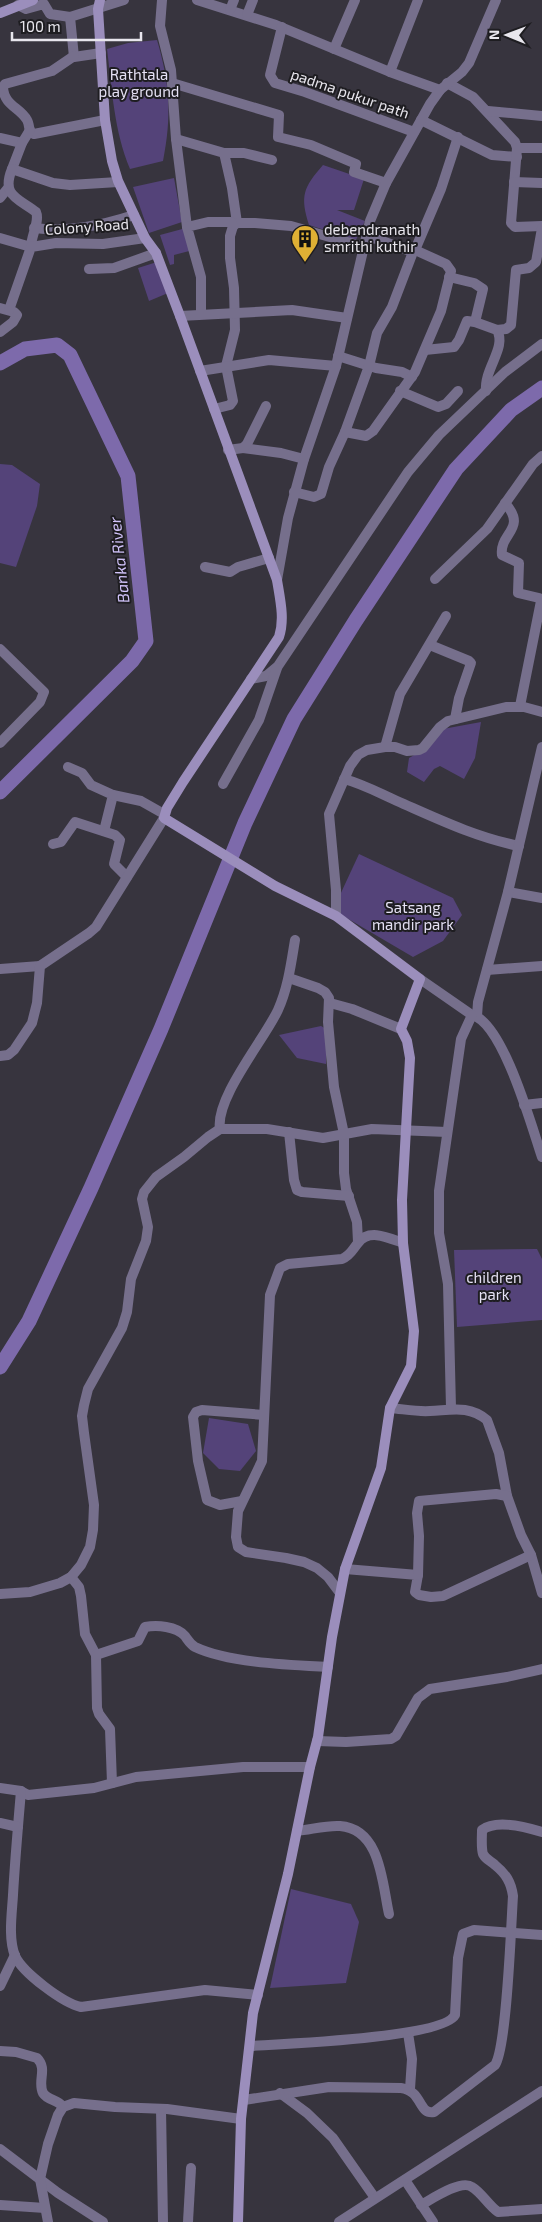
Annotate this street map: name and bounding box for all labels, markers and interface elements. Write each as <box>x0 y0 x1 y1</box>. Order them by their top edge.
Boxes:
scale bar <box>12 10 141 42</box>
north arrow <box>482 10 532 60</box>
text: 100 m <box>20 17 61 35</box>
text: N <box>485 30 502 40</box>
street label: padma pukur path <box>289 64 412 122</box>
park label: Rathtala play ground <box>99 65 179 100</box>
street label: Colony Road <box>44 214 130 238</box>
place label: debendranath smrithi kuthir <box>324 220 420 255</box>
building icon: debendranath smrithi kuthir <box>290 224 320 263</box>
water label: Banka River <box>104 515 132 604</box>
park label: Satsang mandir park <box>372 898 454 933</box>
park label: children park <box>466 1268 522 1303</box>

